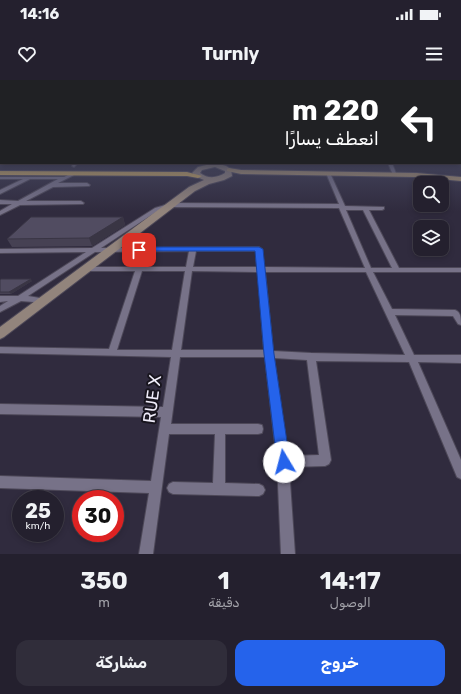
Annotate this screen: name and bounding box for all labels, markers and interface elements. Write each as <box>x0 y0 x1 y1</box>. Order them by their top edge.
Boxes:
text: 14:16 <box>20 5 59 23</box>
icon: heart <box>16 43 38 65</box>
text: Turnly <box>202 43 259 65</box>
icon: menu <box>423 43 445 65</box>
text: 220 m <box>292 94 379 127</box>
icon: left <box>393 96 445 148</box>
text: انعطف يسارًا <box>285 128 379 150</box>
map controls <box>413 176 449 256</box>
button: search <box>413 176 449 212</box>
button: layers <box>413 220 449 256</box>
pin <box>122 233 156 267</box>
icon: arrive <box>128 239 150 261</box>
street label: RUE X <box>139 373 165 424</box>
position arrow <box>263 441 305 483</box>
speed limit sign: 30 <box>72 490 124 542</box>
text: 25 <box>25 499 51 523</box>
text: km/h <box>26 520 50 532</box>
text: 350 <box>80 567 128 595</box>
text: 1 <box>218 567 230 595</box>
text: 14:17 <box>320 567 381 595</box>
text: m <box>98 595 110 610</box>
text: دقيقة <box>208 595 240 610</box>
text: الوصول <box>330 595 371 610</box>
button: مشاركة <box>16 640 227 686</box>
button: خروج <box>235 640 445 686</box>

